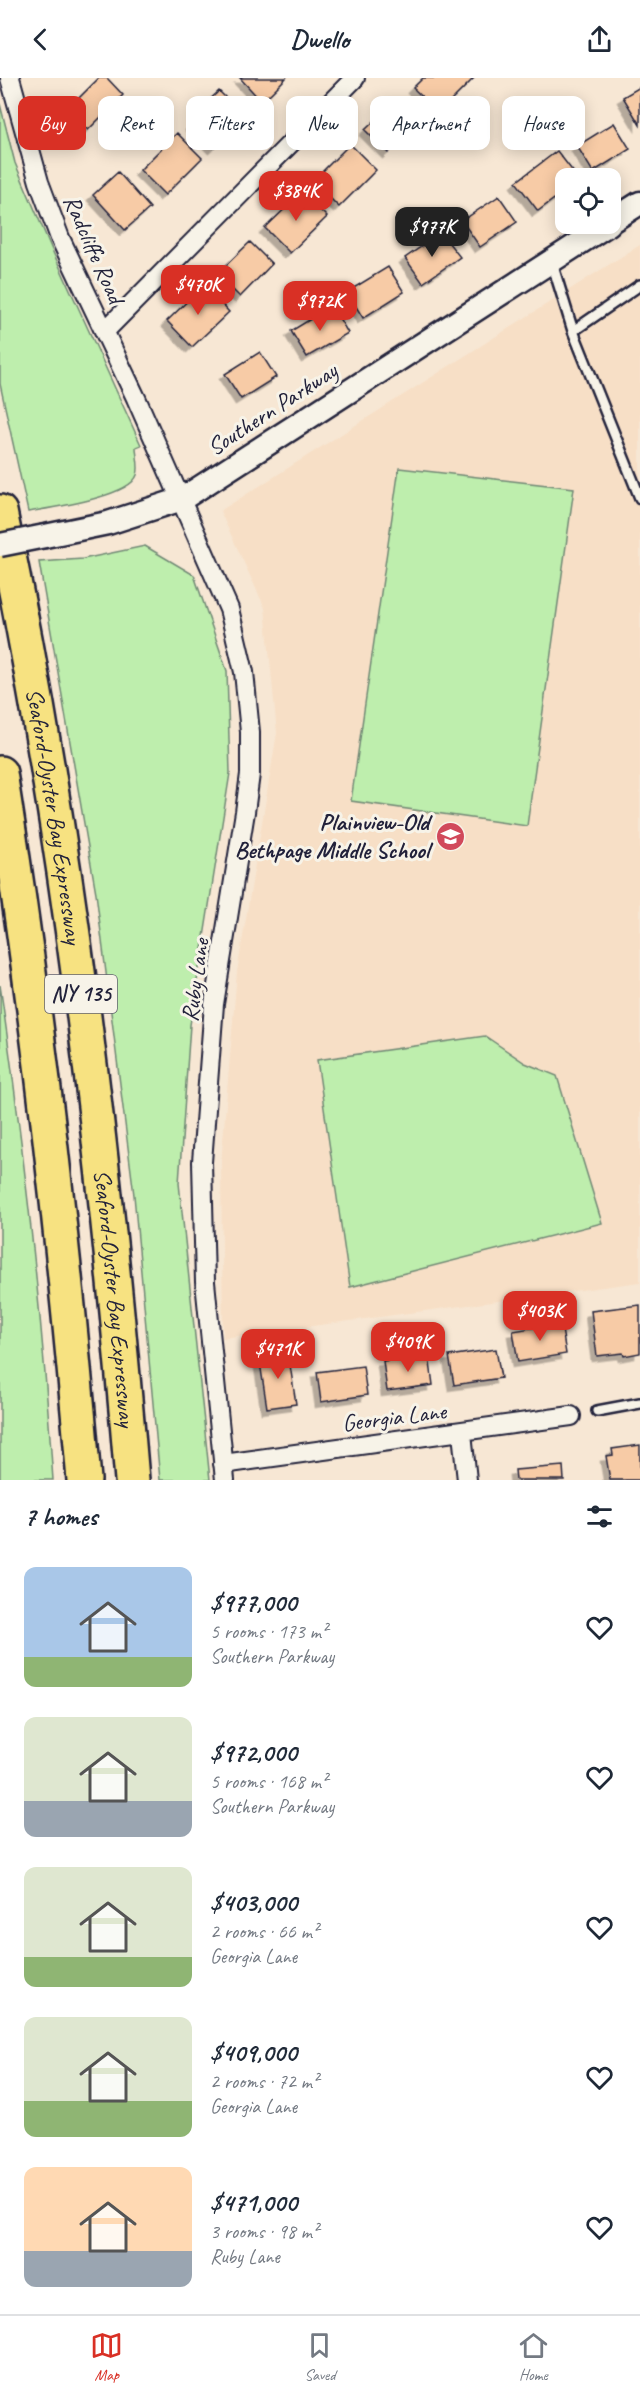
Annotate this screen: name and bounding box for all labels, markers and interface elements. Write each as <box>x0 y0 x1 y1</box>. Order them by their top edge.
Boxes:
text: Dwello <box>291 22 349 56</box>
icon: back <box>24 23 57 56</box>
icon: share <box>583 23 616 56</box>
chip: Buy <box>18 96 86 150</box>
chip: Rent <box>98 96 174 150</box>
chip: Filters <box>186 96 274 150</box>
chip: New <box>286 96 358 150</box>
chip: Apartment <box>370 96 490 150</box>
chip: House <box>502 96 585 150</box>
map controls <box>555 168 621 234</box>
button: locate <box>555 168 621 234</box>
pin: $384K <box>254 171 338 222</box>
text: $384K <box>273 178 319 203</box>
street label: Radcliffe Road <box>57 190 133 311</box>
pin: $977K <box>390 207 474 258</box>
text: $977K <box>409 214 455 239</box>
pin: $470K <box>156 265 240 316</box>
text: $470K <box>175 272 221 297</box>
pin: $972K <box>278 281 362 332</box>
text: $972K <box>297 288 343 313</box>
street label: Southern Parkway <box>201 355 344 462</box>
street label: Seaford-Oyster Bay Expressway <box>19 686 89 948</box>
place label: Plainview-Old Bethpage Middle School <box>235 807 434 865</box>
school or university icon: Plainview-Old Bethpage Middle School <box>434 820 466 852</box>
street label: Ruby Lane <box>174 934 216 1024</box>
road number: NY 135 <box>45 975 117 1013</box>
street label: Seaford-Oyster Bay Expressway <box>87 1168 143 1430</box>
pin: $403K <box>498 1291 582 1342</box>
text: $403K <box>517 1298 563 1323</box>
pin: $409K <box>366 1322 450 1373</box>
pin: $471K <box>236 1329 320 1380</box>
text: $409K <box>385 1329 431 1354</box>
text: $471K <box>255 1336 301 1361</box>
street label: Georgia Lane <box>340 1395 450 1438</box>
text: 7 homes <box>24 1500 97 1533</box>
icon: filters <box>583 1500 616 1533</box>
text: $977,000 <box>210 1586 297 1619</box>
icon: home <box>72 1591 144 1663</box>
icon: heart <box>583 1611 616 1644</box>
text: 5 rooms · 173 m² <box>210 1619 327 1644</box>
text: Southern Parkway <box>210 1644 334 1669</box>
text: $972,000 <box>210 1736 297 1769</box>
icon: home <box>72 1741 144 1813</box>
icon: heart <box>583 1761 616 1794</box>
text: 5 rooms · 168 m² <box>210 1769 327 1794</box>
text: Southern Parkway <box>210 1794 334 1819</box>
text: $403,000 <box>210 1886 297 1919</box>
icon: home <box>72 1891 144 1963</box>
icon: heart <box>583 1911 616 1944</box>
text: 2 rooms · 66 m² <box>210 1919 318 1944</box>
text: Georgia Lane <box>210 1944 297 1969</box>
text: $409,000 <box>210 2036 297 2069</box>
icon: home <box>72 2041 144 2113</box>
icon: heart <box>583 2061 616 2094</box>
text: 2 rooms · 72 m² <box>210 2069 318 2094</box>
text: Georgia Lane <box>210 2094 297 2119</box>
text: $471,000 <box>210 2186 297 2219</box>
icon: home <box>72 2191 144 2263</box>
icon: heart <box>583 2211 616 2244</box>
text: 3 rooms · 98 m² <box>210 2219 318 2244</box>
text: Ruby Lane <box>210 2244 280 2269</box>
tab: Map <box>90 2329 123 2385</box>
tab: Saved <box>303 2329 336 2385</box>
tab: Home <box>517 2329 550 2385</box>

